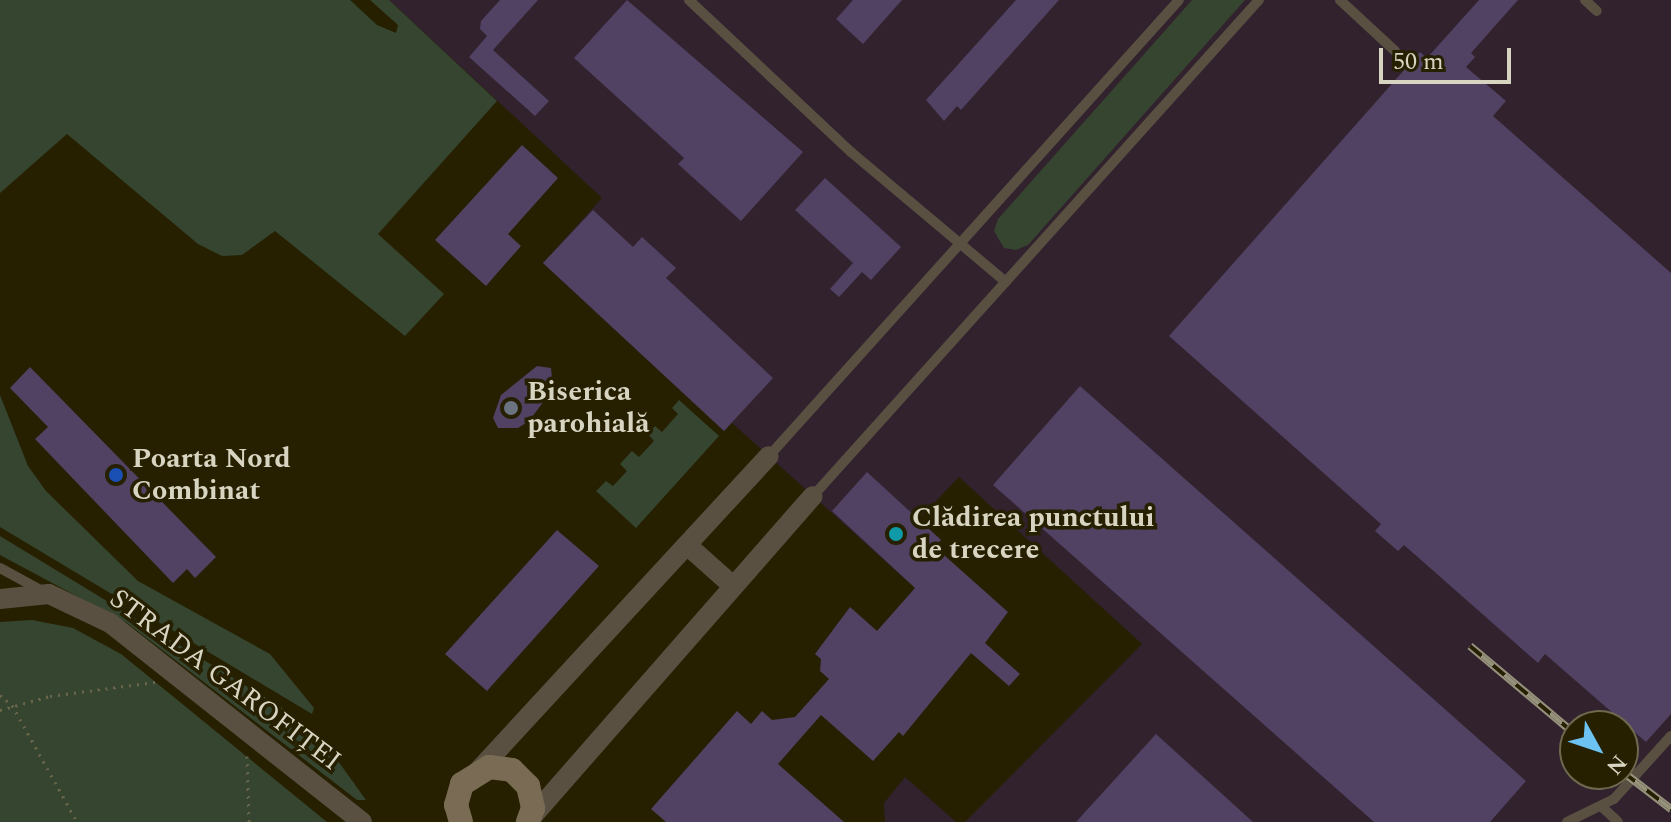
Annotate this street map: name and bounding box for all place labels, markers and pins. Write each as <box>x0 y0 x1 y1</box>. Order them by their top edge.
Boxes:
place label: Biserica parohială <box>527 375 650 441</box>
marker: Biserica parohială <box>502 399 520 417</box>
place label: Poarta Nord Combinat <box>132 442 291 508</box>
marker: Poarta Nord Combinat <box>107 466 125 484</box>
place label: Clădirea punctului de trecere <box>912 501 1155 567</box>
marker: Clădirea punctului de trecere <box>887 525 905 543</box>

